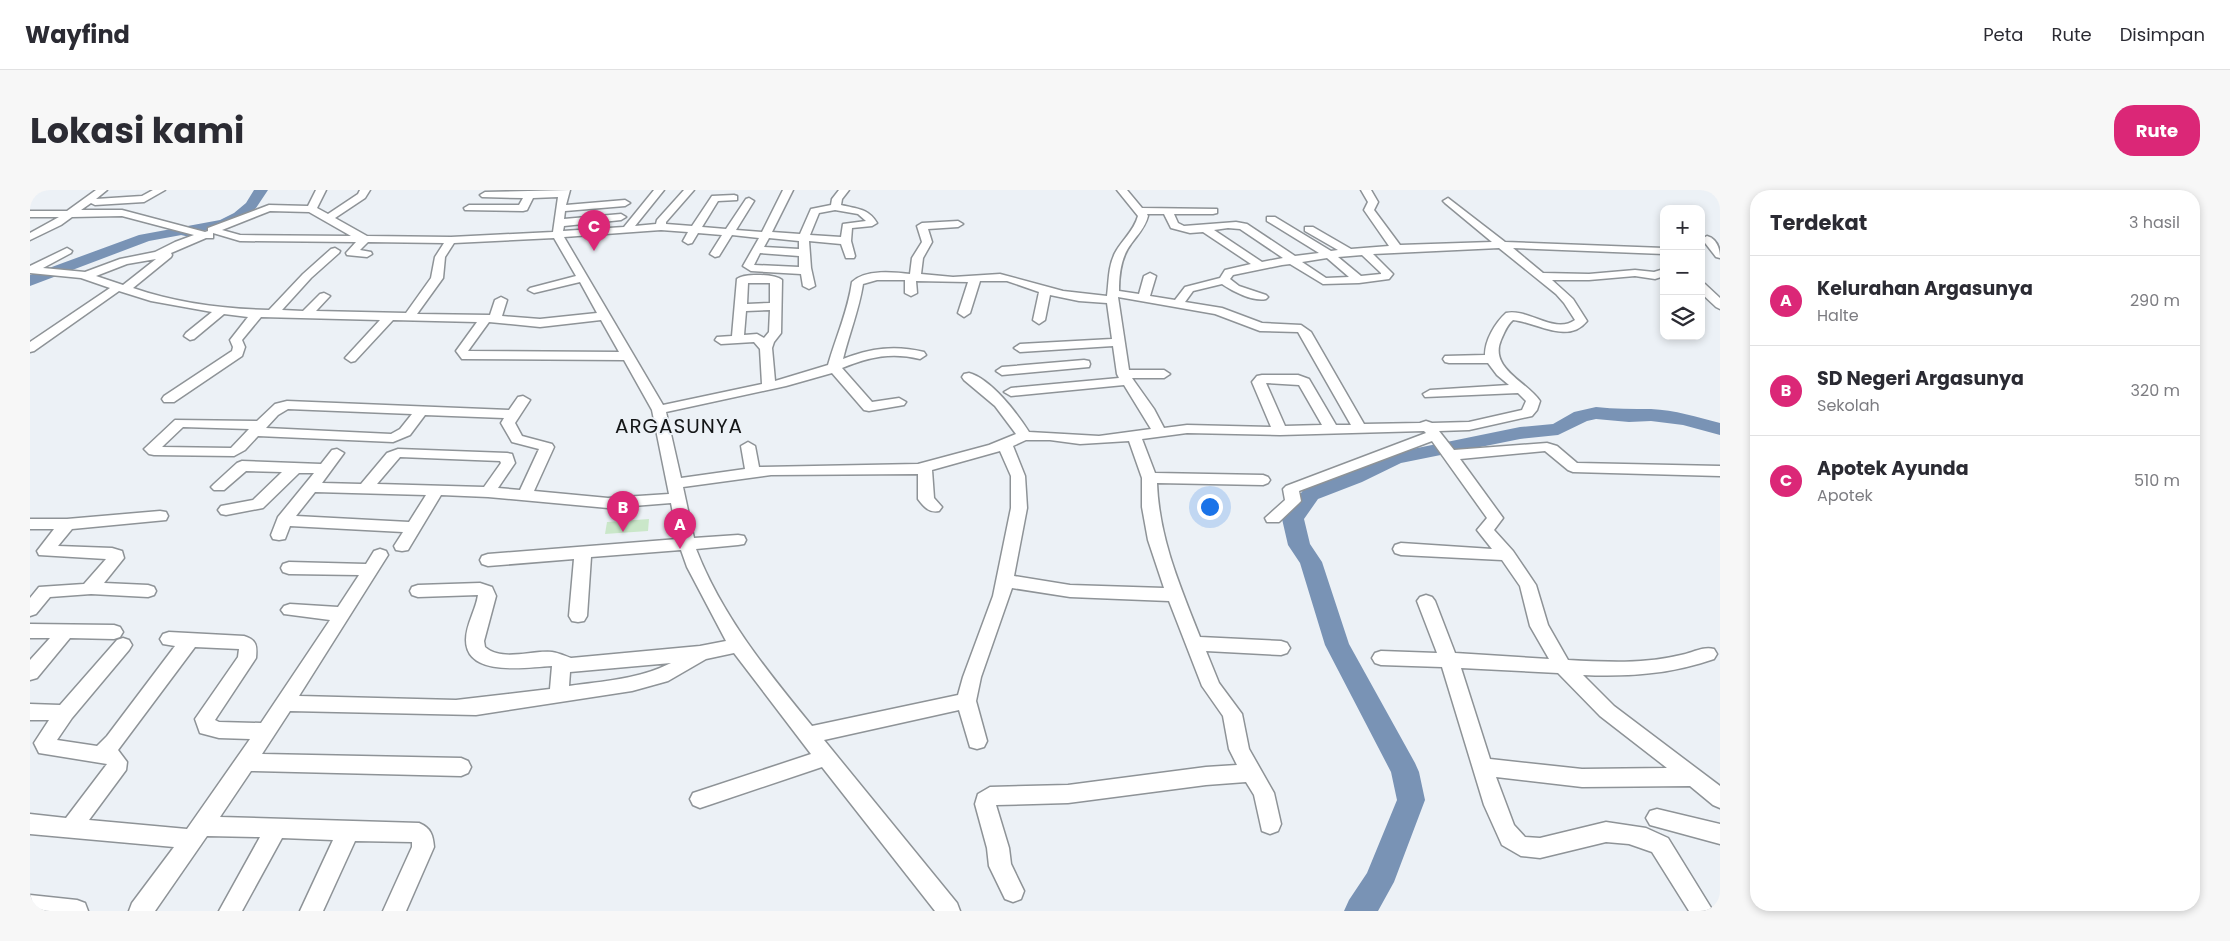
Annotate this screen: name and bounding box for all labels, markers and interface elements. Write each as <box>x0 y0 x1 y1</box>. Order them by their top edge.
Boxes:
text: Wayfind <box>25 18 130 51</box>
text: Peta <box>1983 22 2023 47</box>
text: Rute <box>2051 22 2092 47</box>
text: Disimpan <box>2120 22 2205 47</box>
button: Rute <box>2114 105 2200 156</box>
text: Lokasi kami <box>30 106 244 155</box>
map controls <box>1660 205 1705 340</box>
button: + <box>1660 205 1705 250</box>
text: Terdekat <box>1770 208 1867 237</box>
pin: C <box>578 210 610 251</box>
text: 3 hasil <box>2129 211 2180 234</box>
button: − <box>1660 250 1705 295</box>
text: Kelurahan Argasunya <box>1817 275 2033 302</box>
text: A <box>1780 289 1792 312</box>
text: 290 m <box>2130 289 2180 312</box>
button: layers <box>1660 295 1705 340</box>
text: Halte <box>1817 304 1859 327</box>
text: SD Negeri Argasunya <box>1817 365 2024 392</box>
text: B <box>1781 379 1791 402</box>
text: 320 m <box>2131 379 2180 402</box>
text: Sekolah <box>1817 394 1880 417</box>
district label: ARGASUNYA <box>615 412 743 440</box>
text: Apotek Ayunda <box>1817 455 1969 482</box>
text: C <box>1780 469 1792 492</box>
text: 510 m <box>2134 469 2180 492</box>
text: Apotek <box>1817 484 1873 507</box>
pin: B <box>607 491 639 532</box>
your location <box>1197 494 1223 520</box>
pin: A <box>664 508 696 549</box>

